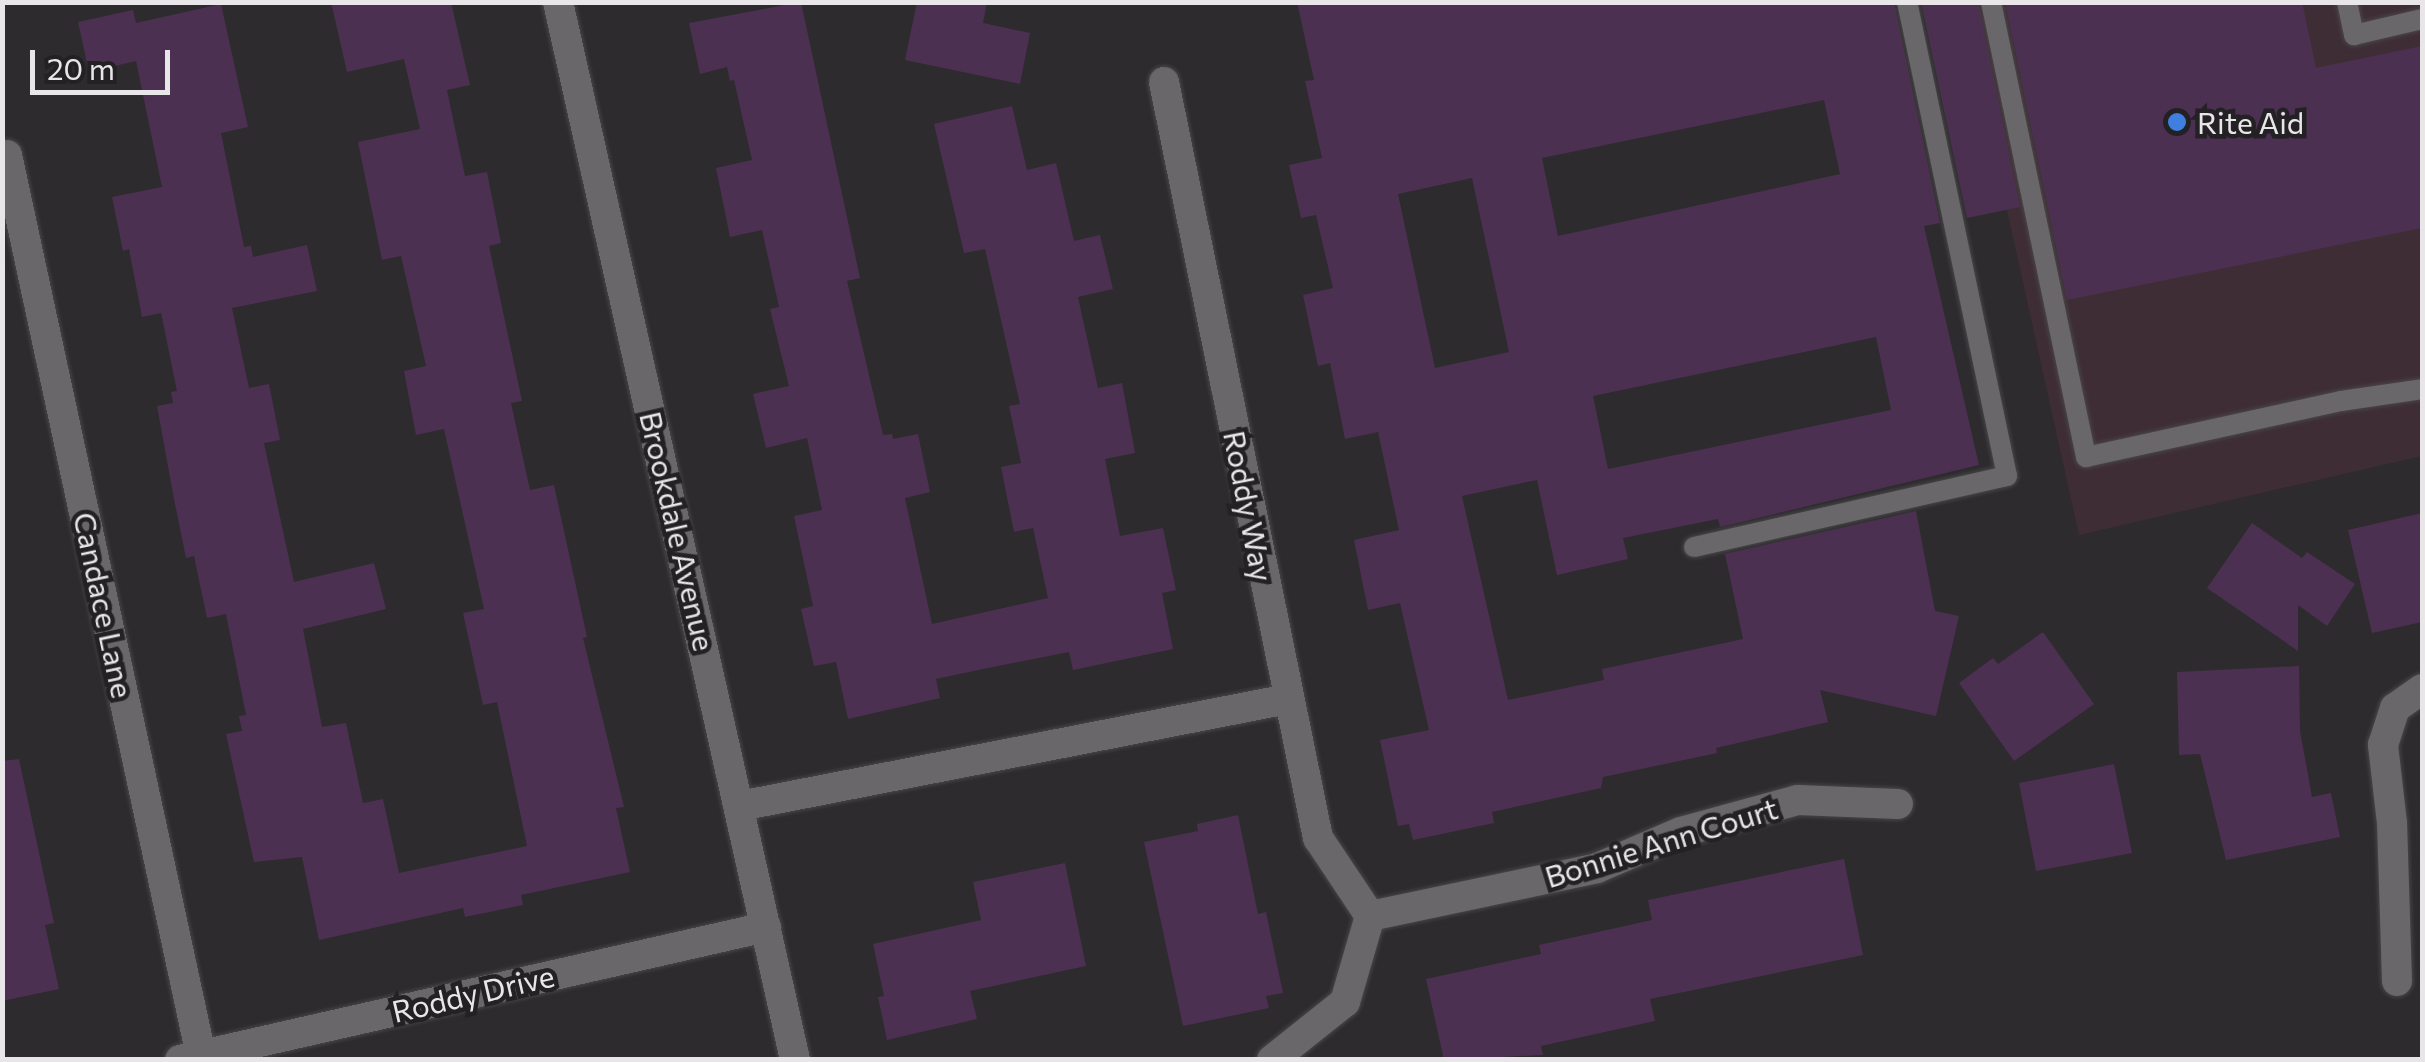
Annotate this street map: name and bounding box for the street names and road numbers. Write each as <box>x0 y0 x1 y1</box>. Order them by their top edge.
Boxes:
street label: Brookdale Avenue <box>633 408 723 654</box>
street label: Roddy Way <box>1217 428 1281 584</box>
street label: Candace Lane <box>67 509 141 701</box>
street label: Bonnie Ann Court <box>1540 790 1782 894</box>
street label: Roddy Drive <box>388 957 558 1029</box>

